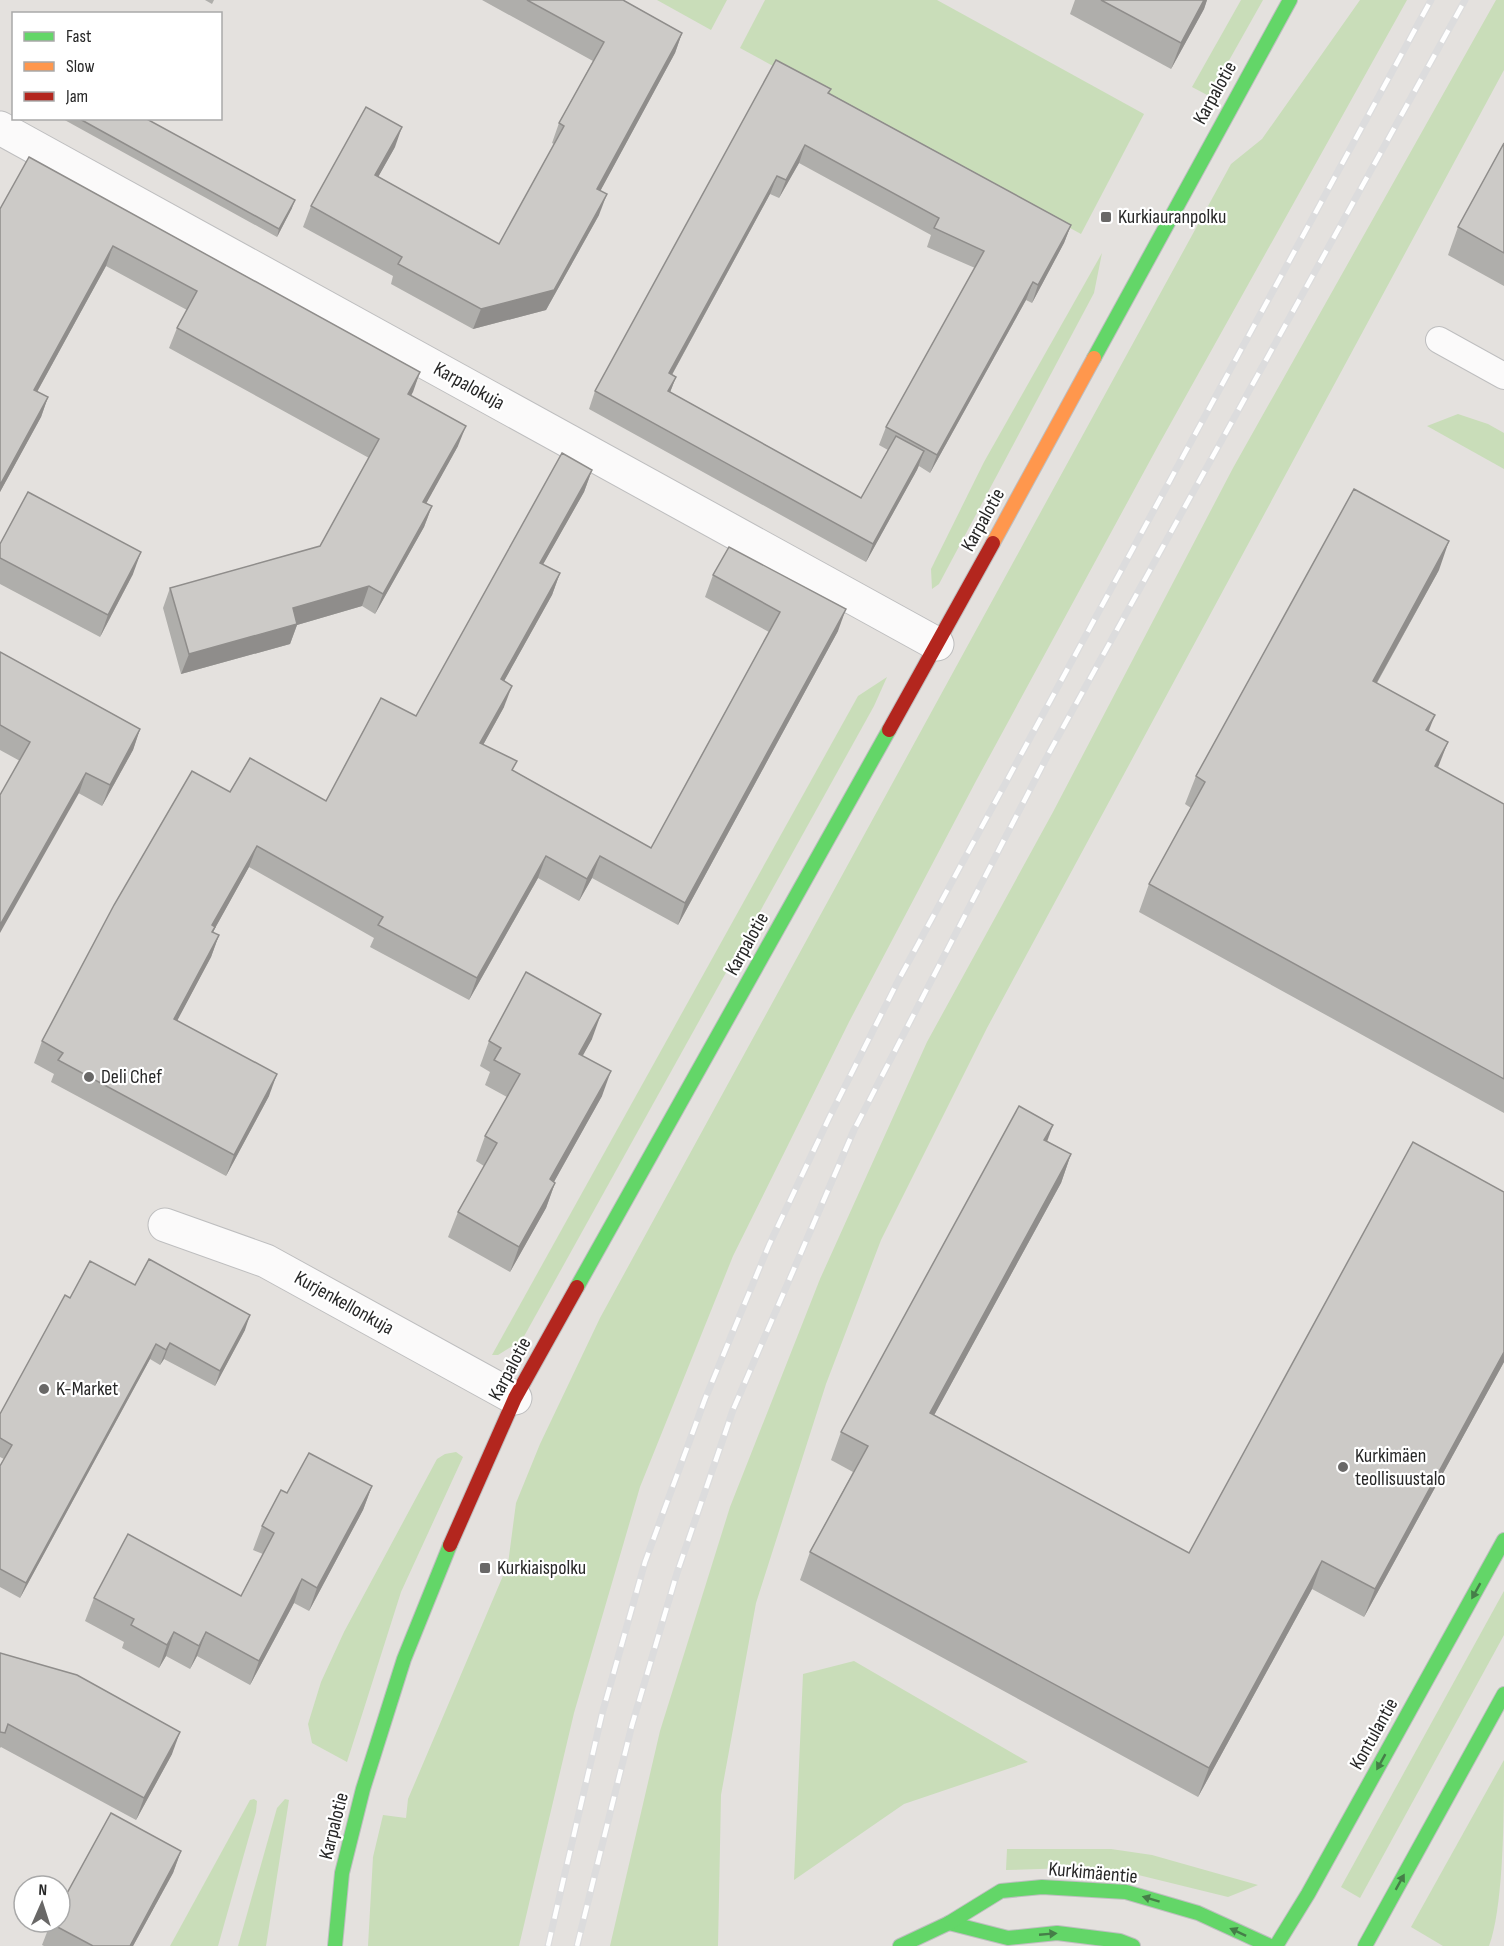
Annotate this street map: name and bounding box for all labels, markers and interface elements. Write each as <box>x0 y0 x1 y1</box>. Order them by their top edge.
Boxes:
legend <box>12 12 222 120</box>
text: Fast <box>66 26 92 47</box>
text: Slow <box>66 56 95 77</box>
street label: Karpalotie <box>1188 57 1242 129</box>
text: Jam <box>65 86 88 107</box>
place label: Kurkiauranpolku <box>1118 205 1226 229</box>
marker: Kurkiauranpolku <box>1099 210 1113 224</box>
street label: Karpalokuja <box>429 357 509 415</box>
street label: Karpalotie <box>956 484 1010 556</box>
street label: Karpalotie <box>720 908 774 980</box>
place label: Deli Chef <box>101 1065 162 1089</box>
marker: Deli Chef <box>82 1070 96 1084</box>
street label: Kurjenkellonkuja <box>290 1266 398 1340</box>
street label: Karpalotie <box>483 1333 537 1405</box>
place label: K-Market <box>56 1377 118 1401</box>
marker: K-Market <box>37 1382 51 1396</box>
place label: Kurkimäen teollisuustalo <box>1355 1444 1446 1491</box>
marker: Kurkimäen teollisuustalo <box>1336 1460 1350 1474</box>
place label: Kurkiaispolku <box>497 1556 586 1580</box>
marker: Kurkiaispolku <box>478 1561 492 1575</box>
one-way arrow <box>1471 1583 1481 1600</box>
street label: Kontulantie <box>1345 1694 1403 1774</box>
one-way arrow <box>1376 1754 1386 1771</box>
street label: Karpalotie <box>314 1790 354 1862</box>
street label: Kurkimäentie <box>1047 1857 1139 1889</box>
one-way arrow <box>1395 1873 1405 1890</box>
north arrow <box>12 1874 72 1934</box>
text: N <box>38 1881 47 1900</box>
one-way arrow <box>1142 1894 1160 1903</box>
one-way arrow <box>1230 1927 1247 1936</box>
one-way arrow <box>1038 1929 1057 1939</box>

